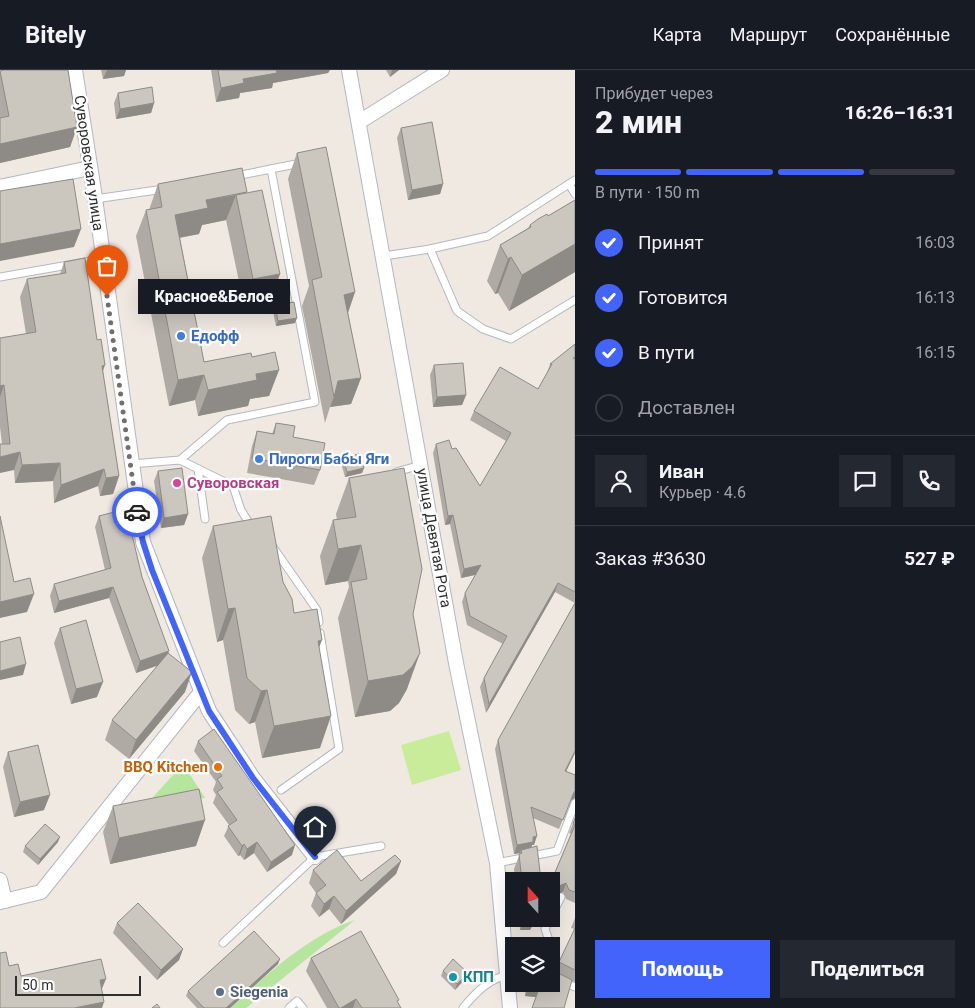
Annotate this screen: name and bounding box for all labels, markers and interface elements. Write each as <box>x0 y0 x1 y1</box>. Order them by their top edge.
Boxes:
text: Bitely <box>25 21 86 49</box>
text: Карта <box>653 24 702 45</box>
text: Маршрут <box>730 24 807 45</box>
text: Сохранённые <box>835 24 950 45</box>
text: Прибудет через <box>595 84 713 103</box>
street label: Суворовская улица <box>71 94 107 232</box>
text: 16:26–16:31 <box>844 101 955 124</box>
text: 2 мин <box>595 103 682 141</box>
text: В пути · 150 m <box>595 183 700 202</box>
icon: check <box>595 229 623 257</box>
text: Принят <box>638 231 704 254</box>
text: 16:03 <box>915 233 955 252</box>
pin <box>86 245 128 296</box>
icon: bag <box>93 252 121 280</box>
callout: Красное&Белое <box>137 278 290 314</box>
icon: check <box>595 284 623 312</box>
text: Готовится <box>638 286 728 309</box>
text: Красное&Белое <box>155 287 273 306</box>
text: 16:13 <box>915 288 955 307</box>
place label: Едофф <box>191 327 239 345</box>
marker: Едофф <box>175 330 187 342</box>
icon: check <box>595 339 623 367</box>
text: В пути <box>638 341 695 364</box>
text: 16:15 <box>915 343 955 362</box>
text: Доставлен <box>638 396 735 419</box>
place label: Пироги Бабы Яги <box>269 450 389 468</box>
marker: Пироги Бабы Яги <box>253 453 265 465</box>
button: person <box>595 455 647 507</box>
button: chat <box>839 455 891 507</box>
button: phone <box>903 455 955 507</box>
text: Иван <box>659 460 704 483</box>
street label: улица Девятая Рота <box>413 467 455 609</box>
place label: Суворовская <box>187 474 279 492</box>
marker: Суворовская <box>171 477 183 489</box>
text: Курьер · 4.6 <box>659 483 746 502</box>
courier <box>112 487 162 537</box>
icon: car <box>123 498 151 526</box>
text: Заказ #3630 <box>595 547 706 570</box>
text: 527 ₽ <box>904 547 955 570</box>
place label: BBQ Kitchen <box>123 758 208 776</box>
marker: BBQ Kitchen <box>212 761 224 773</box>
pin <box>294 806 336 857</box>
icon: home <box>301 813 329 841</box>
north arrow <box>505 872 560 928</box>
map controls <box>505 872 560 992</box>
button: layers <box>505 937 560 992</box>
button: Помощь <box>595 940 770 998</box>
button: Поделиться <box>780 940 955 998</box>
place label: КПП <box>463 968 494 986</box>
marker: КПП <box>447 971 459 983</box>
scale bar <box>15 973 141 996</box>
text: 50 m <box>22 977 54 993</box>
place label: Siegenia <box>230 983 288 1001</box>
marker: Siegenia <box>214 986 226 998</box>

